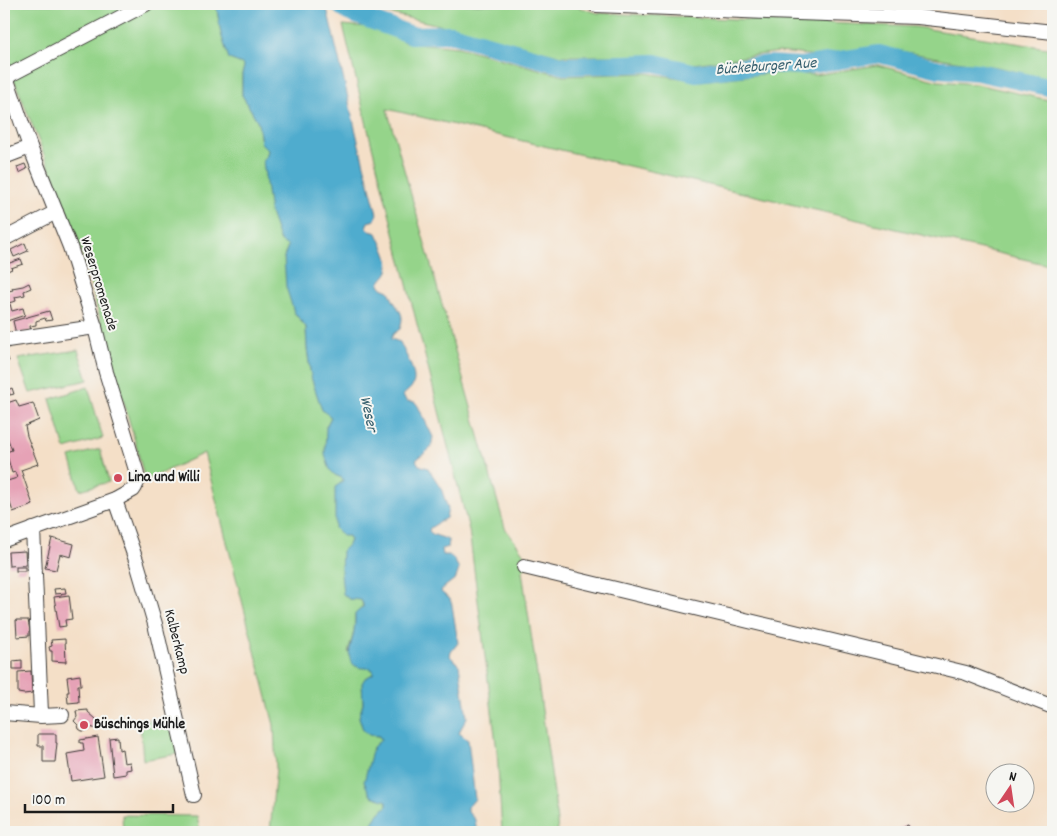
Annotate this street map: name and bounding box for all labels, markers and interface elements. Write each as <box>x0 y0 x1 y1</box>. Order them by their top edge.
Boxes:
water label: Bückeburger Aue <box>715 52 818 82</box>
street label: Weserpromenade <box>73 234 123 334</box>
water label: Weser <box>353 394 383 436</box>
place label: Lina und Willi <box>128 467 200 489</box>
marker: Lina und Willi <box>112 472 124 484</box>
street label: Kalberkamp <box>157 607 195 677</box>
place label: Büschings Mühle <box>94 714 185 736</box>
marker: Büschings Mühle <box>78 719 90 731</box>
north arrow <box>984 764 1034 814</box>
text: N <box>1007 767 1018 788</box>
scale bar <box>25 781 172 813</box>
text: 100 m <box>32 790 65 812</box>

